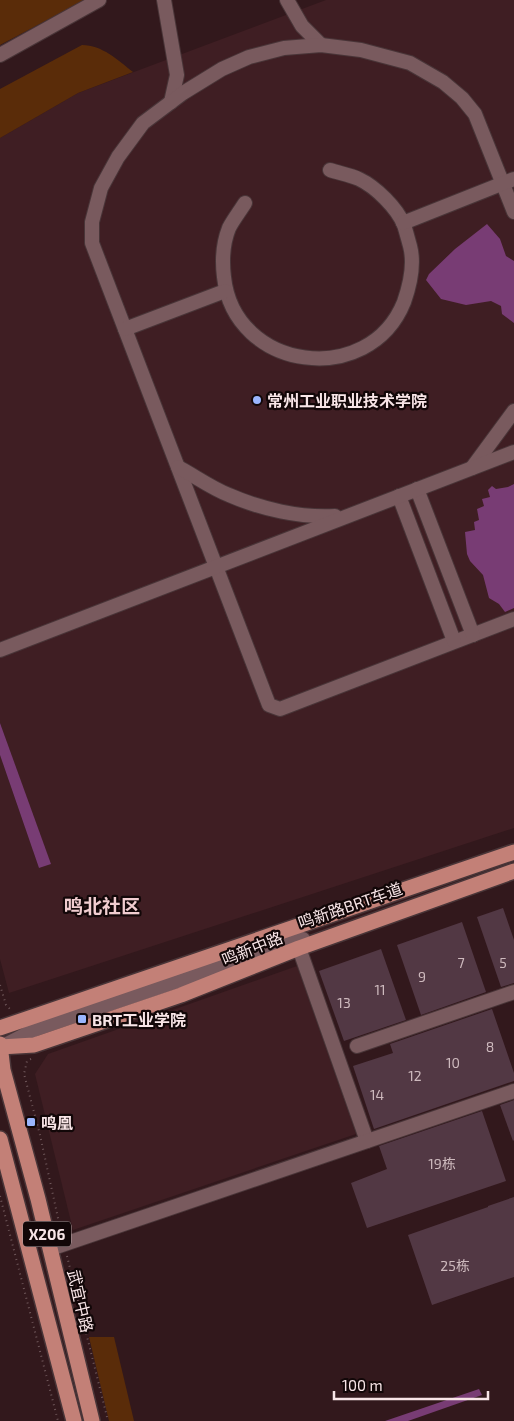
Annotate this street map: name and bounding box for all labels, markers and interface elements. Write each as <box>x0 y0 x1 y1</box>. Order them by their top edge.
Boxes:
place label: 常州工业职业技术学院 <box>267 391 427 410</box>
marker: 常州工业职业技术学院 <box>251 394 263 406</box>
street label: 鸣新路BRT车道 <box>295 878 405 932</box>
district label: 鸣北社区 <box>64 894 140 917</box>
street label: 鸣新中路 <box>219 927 285 969</box>
house number: 7 <box>457 954 465 971</box>
house number: 5 <box>499 954 507 971</box>
house number: 9 <box>418 968 426 985</box>
house number: 11 <box>374 981 386 998</box>
house number: 13 <box>337 994 351 1011</box>
place label: BRT工业学院 <box>92 1010 186 1029</box>
marker: BRT工业学院 <box>76 1013 88 1025</box>
house number: 8 <box>486 1038 494 1055</box>
house number: 10 <box>446 1054 460 1071</box>
house number: 12 <box>408 1067 422 1084</box>
house number: 14 <box>370 1086 384 1103</box>
place label: 鸣凰 <box>41 1113 73 1132</box>
marker: 鸣凰 <box>25 1116 37 1128</box>
house number: 19栋 <box>428 1155 456 1172</box>
road number: X206 <box>23 1222 71 1246</box>
house number: 25栋 <box>440 1257 470 1274</box>
street label: 武宜中路 <box>65 1268 97 1334</box>
scale bar <box>334 1368 488 1400</box>
text: 100 m <box>342 1376 383 1394</box>

